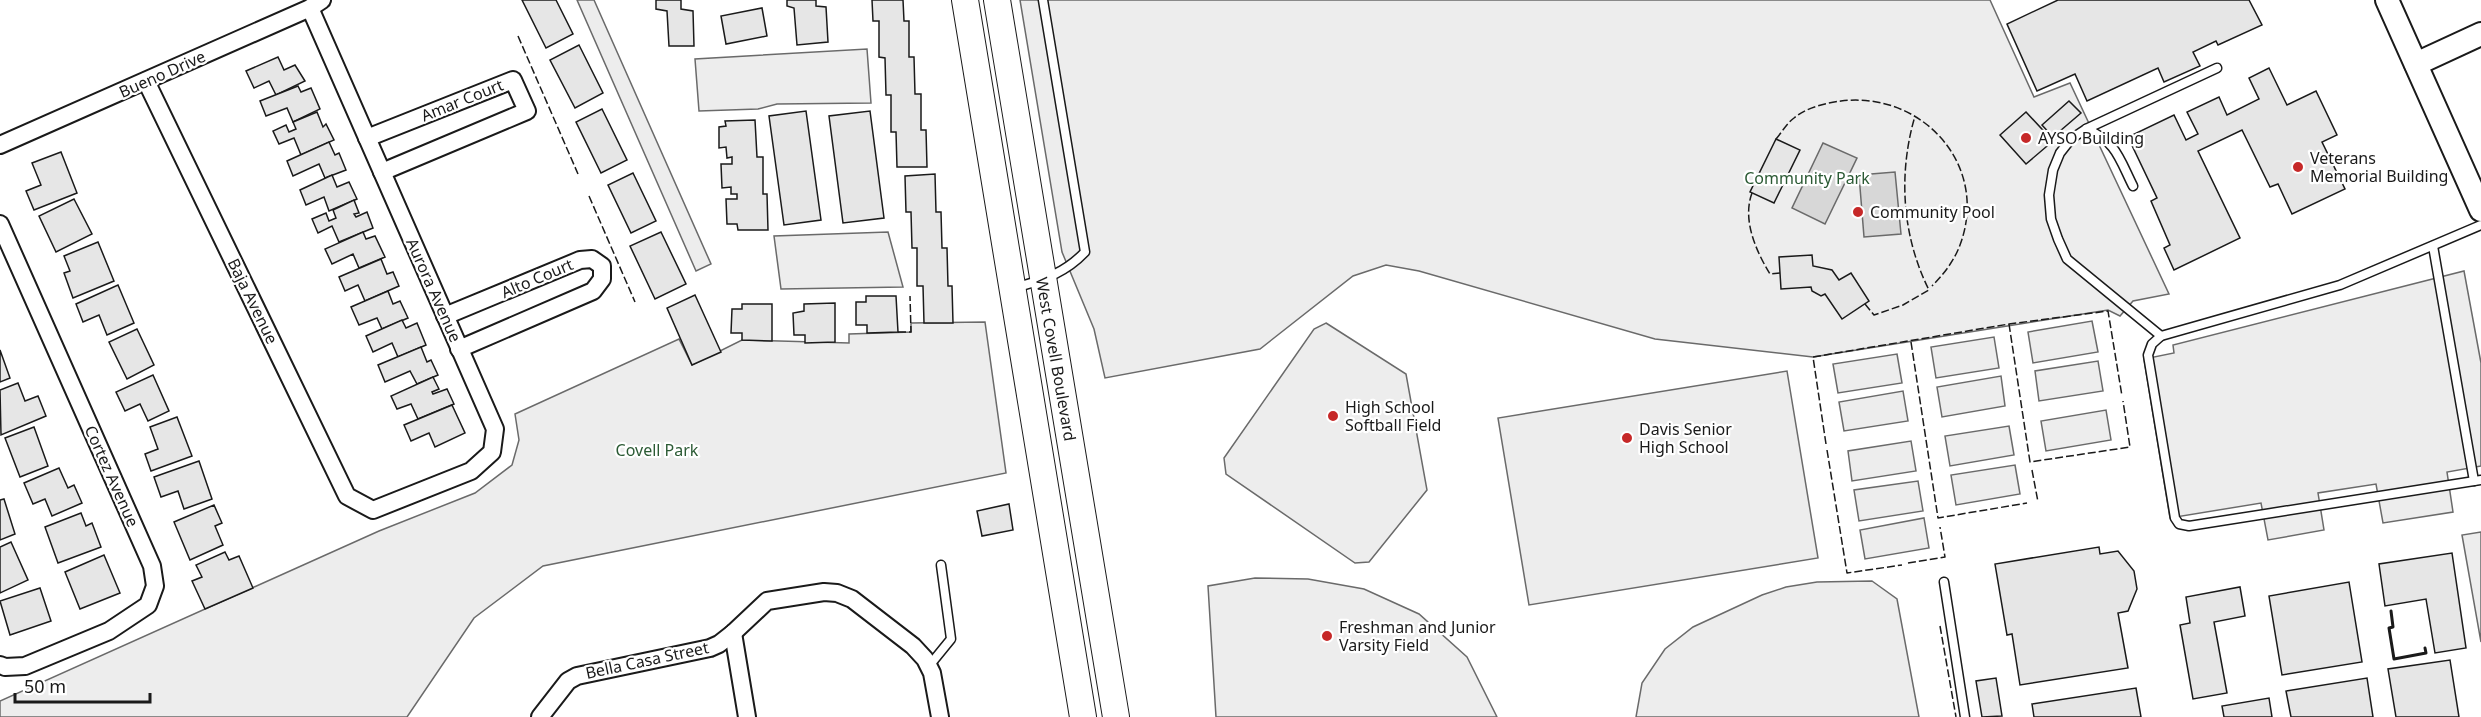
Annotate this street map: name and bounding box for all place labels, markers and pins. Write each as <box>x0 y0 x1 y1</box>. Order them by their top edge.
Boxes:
place label: AYSO Building <box>2038 127 2144 149</box>
marker: AYSO Building <box>2019 131 2033 145</box>
place label: Veterans Memorial Building <box>2310 147 2448 187</box>
marker: Veterans Memorial Building <box>2291 160 2305 174</box>
place label: Community Pool <box>1870 201 1995 223</box>
marker: Community Pool <box>1851 205 1865 219</box>
place label: High School Softball Field <box>1345 396 1441 436</box>
marker: High School Softball Field <box>1326 409 1340 423</box>
place label: Davis Senior High School <box>1639 418 1732 458</box>
marker: Davis Senior High School <box>1620 431 1634 445</box>
place label: Freshman and Junior Varsity Field <box>1339 616 1496 656</box>
marker: Freshman and Junior Varsity Field <box>1320 629 1334 643</box>

